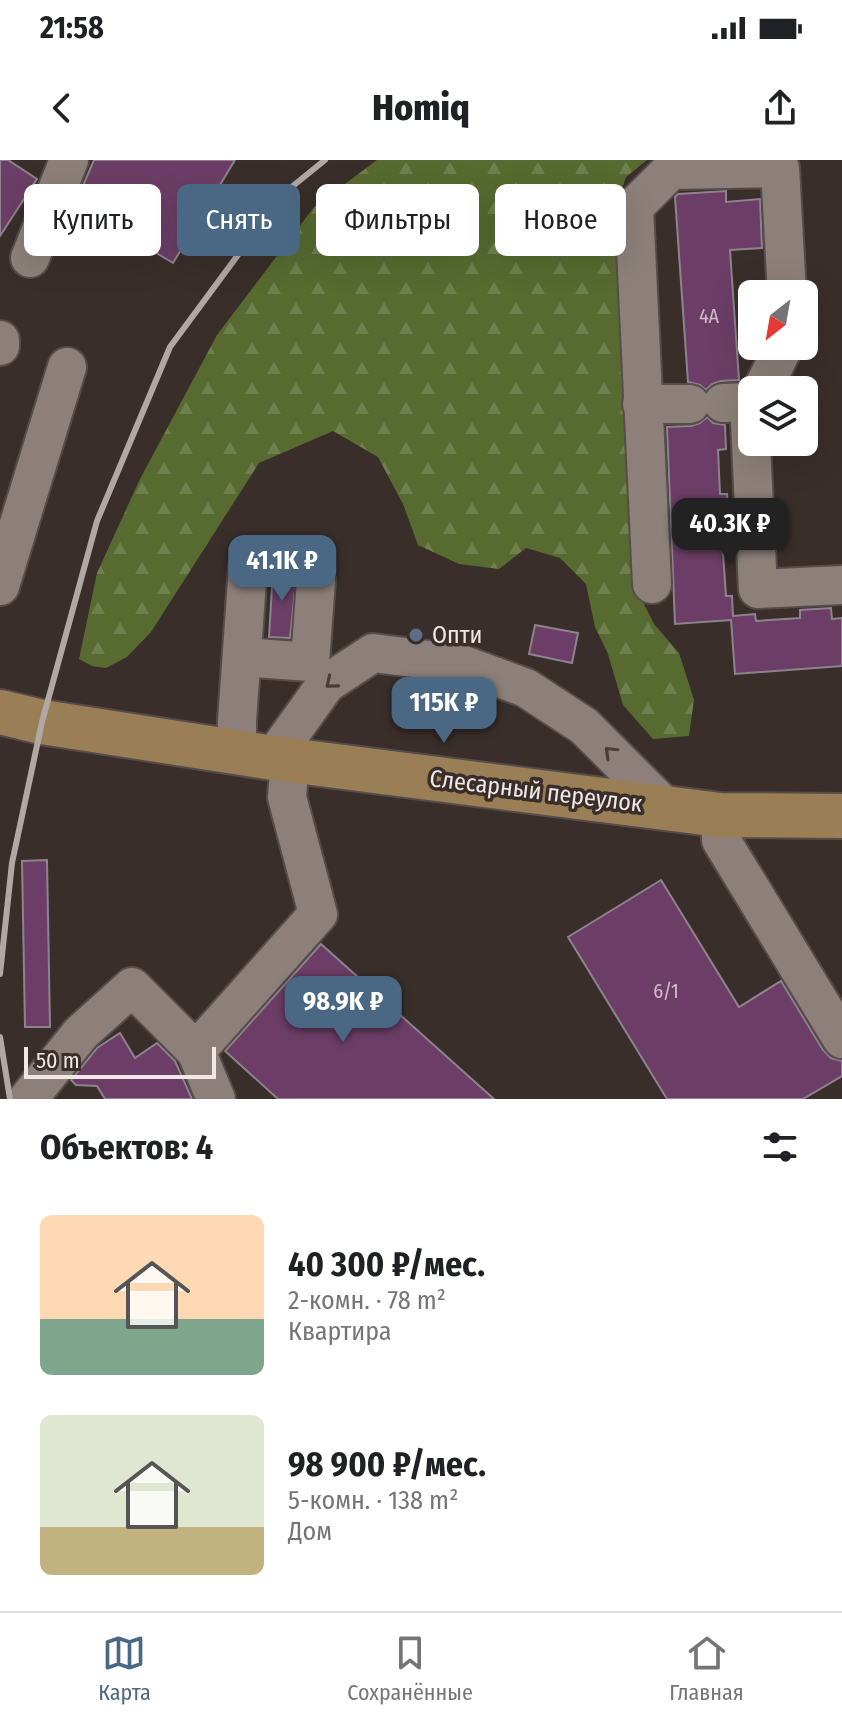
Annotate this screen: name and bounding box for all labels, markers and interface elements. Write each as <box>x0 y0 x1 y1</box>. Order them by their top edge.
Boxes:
text: 21:58 <box>40 10 104 46</box>
icon: back <box>40 86 84 130</box>
text: Homiq <box>372 86 470 130</box>
icon: share <box>758 86 802 130</box>
chip: Купить <box>24 184 161 256</box>
chip: Снять <box>177 184 300 256</box>
chip: Фильтры <box>316 184 479 256</box>
chip: Новое <box>495 184 626 256</box>
north arrow <box>738 280 818 360</box>
map controls <box>738 280 818 456</box>
house number: 4А <box>699 304 720 328</box>
button: layers <box>738 376 818 456</box>
pin: 40.3K ₽ <box>656 498 804 566</box>
text: 40.3K ₽ <box>690 508 770 539</box>
pin: 41.1K ₽ <box>208 535 356 603</box>
text: 41.1K ₽ <box>246 545 318 576</box>
place label: Опти <box>432 621 482 649</box>
marker: Опти <box>407 626 425 644</box>
one-way arrow <box>325 673 340 687</box>
pin: 115K ₽ <box>379 677 509 745</box>
text: 115K ₽ <box>410 687 478 718</box>
one-way arrow <box>605 747 619 761</box>
street label: Слесарный переулок <box>428 764 645 818</box>
pin: 98.9K ₽ <box>269 976 417 1044</box>
house number: 6/1 <box>653 979 679 1003</box>
text: 98.9K ₽ <box>303 986 383 1017</box>
scale bar <box>24 1043 216 1079</box>
text: 50 m <box>36 1047 80 1074</box>
icon: filters <box>758 1125 802 1169</box>
text: Объектов: 4 <box>40 1127 213 1168</box>
text: 40 300 ₽/мес. <box>288 1244 485 1285</box>
icon: home <box>104 1247 200 1343</box>
text: 2-комн. · 78 m² <box>288 1285 446 1316</box>
text: Квартира <box>288 1316 392 1347</box>
text: 98 900 ₽/мес. <box>288 1444 486 1485</box>
icon: home <box>104 1447 200 1543</box>
text: 5-комн. · 138 m² <box>288 1485 458 1516</box>
text: Дом <box>288 1516 332 1547</box>
tab: Карта <box>98 1631 151 1706</box>
tab: Сохранённые <box>347 1631 473 1706</box>
tab: Главная <box>669 1631 744 1706</box>

